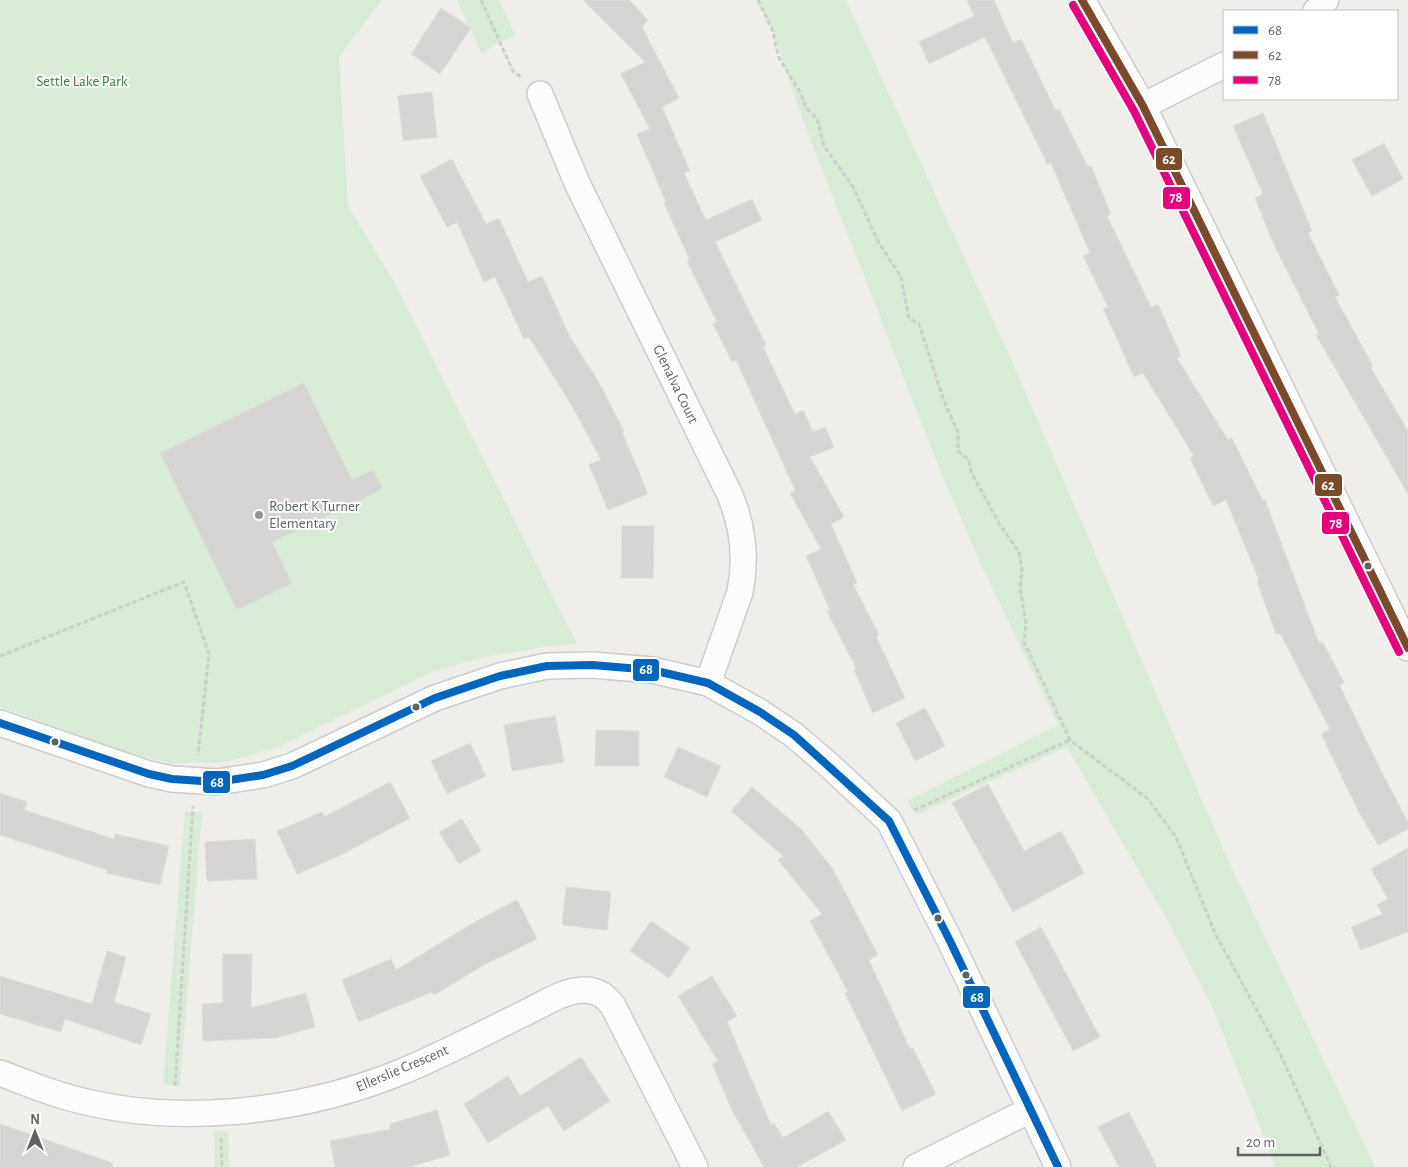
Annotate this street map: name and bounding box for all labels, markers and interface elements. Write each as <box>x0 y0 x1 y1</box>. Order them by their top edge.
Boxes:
legend <box>1223 10 1398 100</box>
text: 68 <box>1268 23 1282 38</box>
text: 62 <box>1268 48 1282 63</box>
text: 78 <box>1268 73 1281 88</box>
park label: Settle Lake Park <box>36 74 128 89</box>
line badge: 62 <box>1155 147 1183 171</box>
text: 62 <box>1162 153 1176 167</box>
line badge: 78 <box>1162 186 1191 210</box>
text: 78 <box>1170 191 1183 205</box>
street label: Glenalva Court <box>650 343 701 426</box>
line badge: 62 <box>1314 473 1343 497</box>
text: 62 <box>1321 479 1335 493</box>
place label: Robert K Turner Elementary <box>269 499 360 531</box>
marker: Robert K Turner Elementary <box>253 509 265 521</box>
line badge: 78 <box>1321 511 1350 535</box>
text: 78 <box>1330 517 1343 531</box>
unlabelled marker <box>1363 561 1373 571</box>
line badge: 68 <box>632 658 660 682</box>
text: 68 <box>639 663 653 677</box>
unlabelled marker <box>411 702 421 712</box>
unlabelled marker <box>50 737 60 747</box>
line badge: 68 <box>202 770 231 794</box>
text: 68 <box>210 776 224 790</box>
unlabelled marker <box>933 913 943 923</box>
unlabelled marker <box>961 970 971 980</box>
line badge: 68 <box>962 985 991 1009</box>
text: 68 <box>970 991 984 1005</box>
street label: Ellerslie Crescent <box>354 1042 451 1095</box>
north arrow <box>10 1107 60 1157</box>
text: N <box>30 1113 40 1127</box>
scale bar <box>1238 1124 1320 1156</box>
text: 20 m <box>1246 1135 1275 1150</box>

